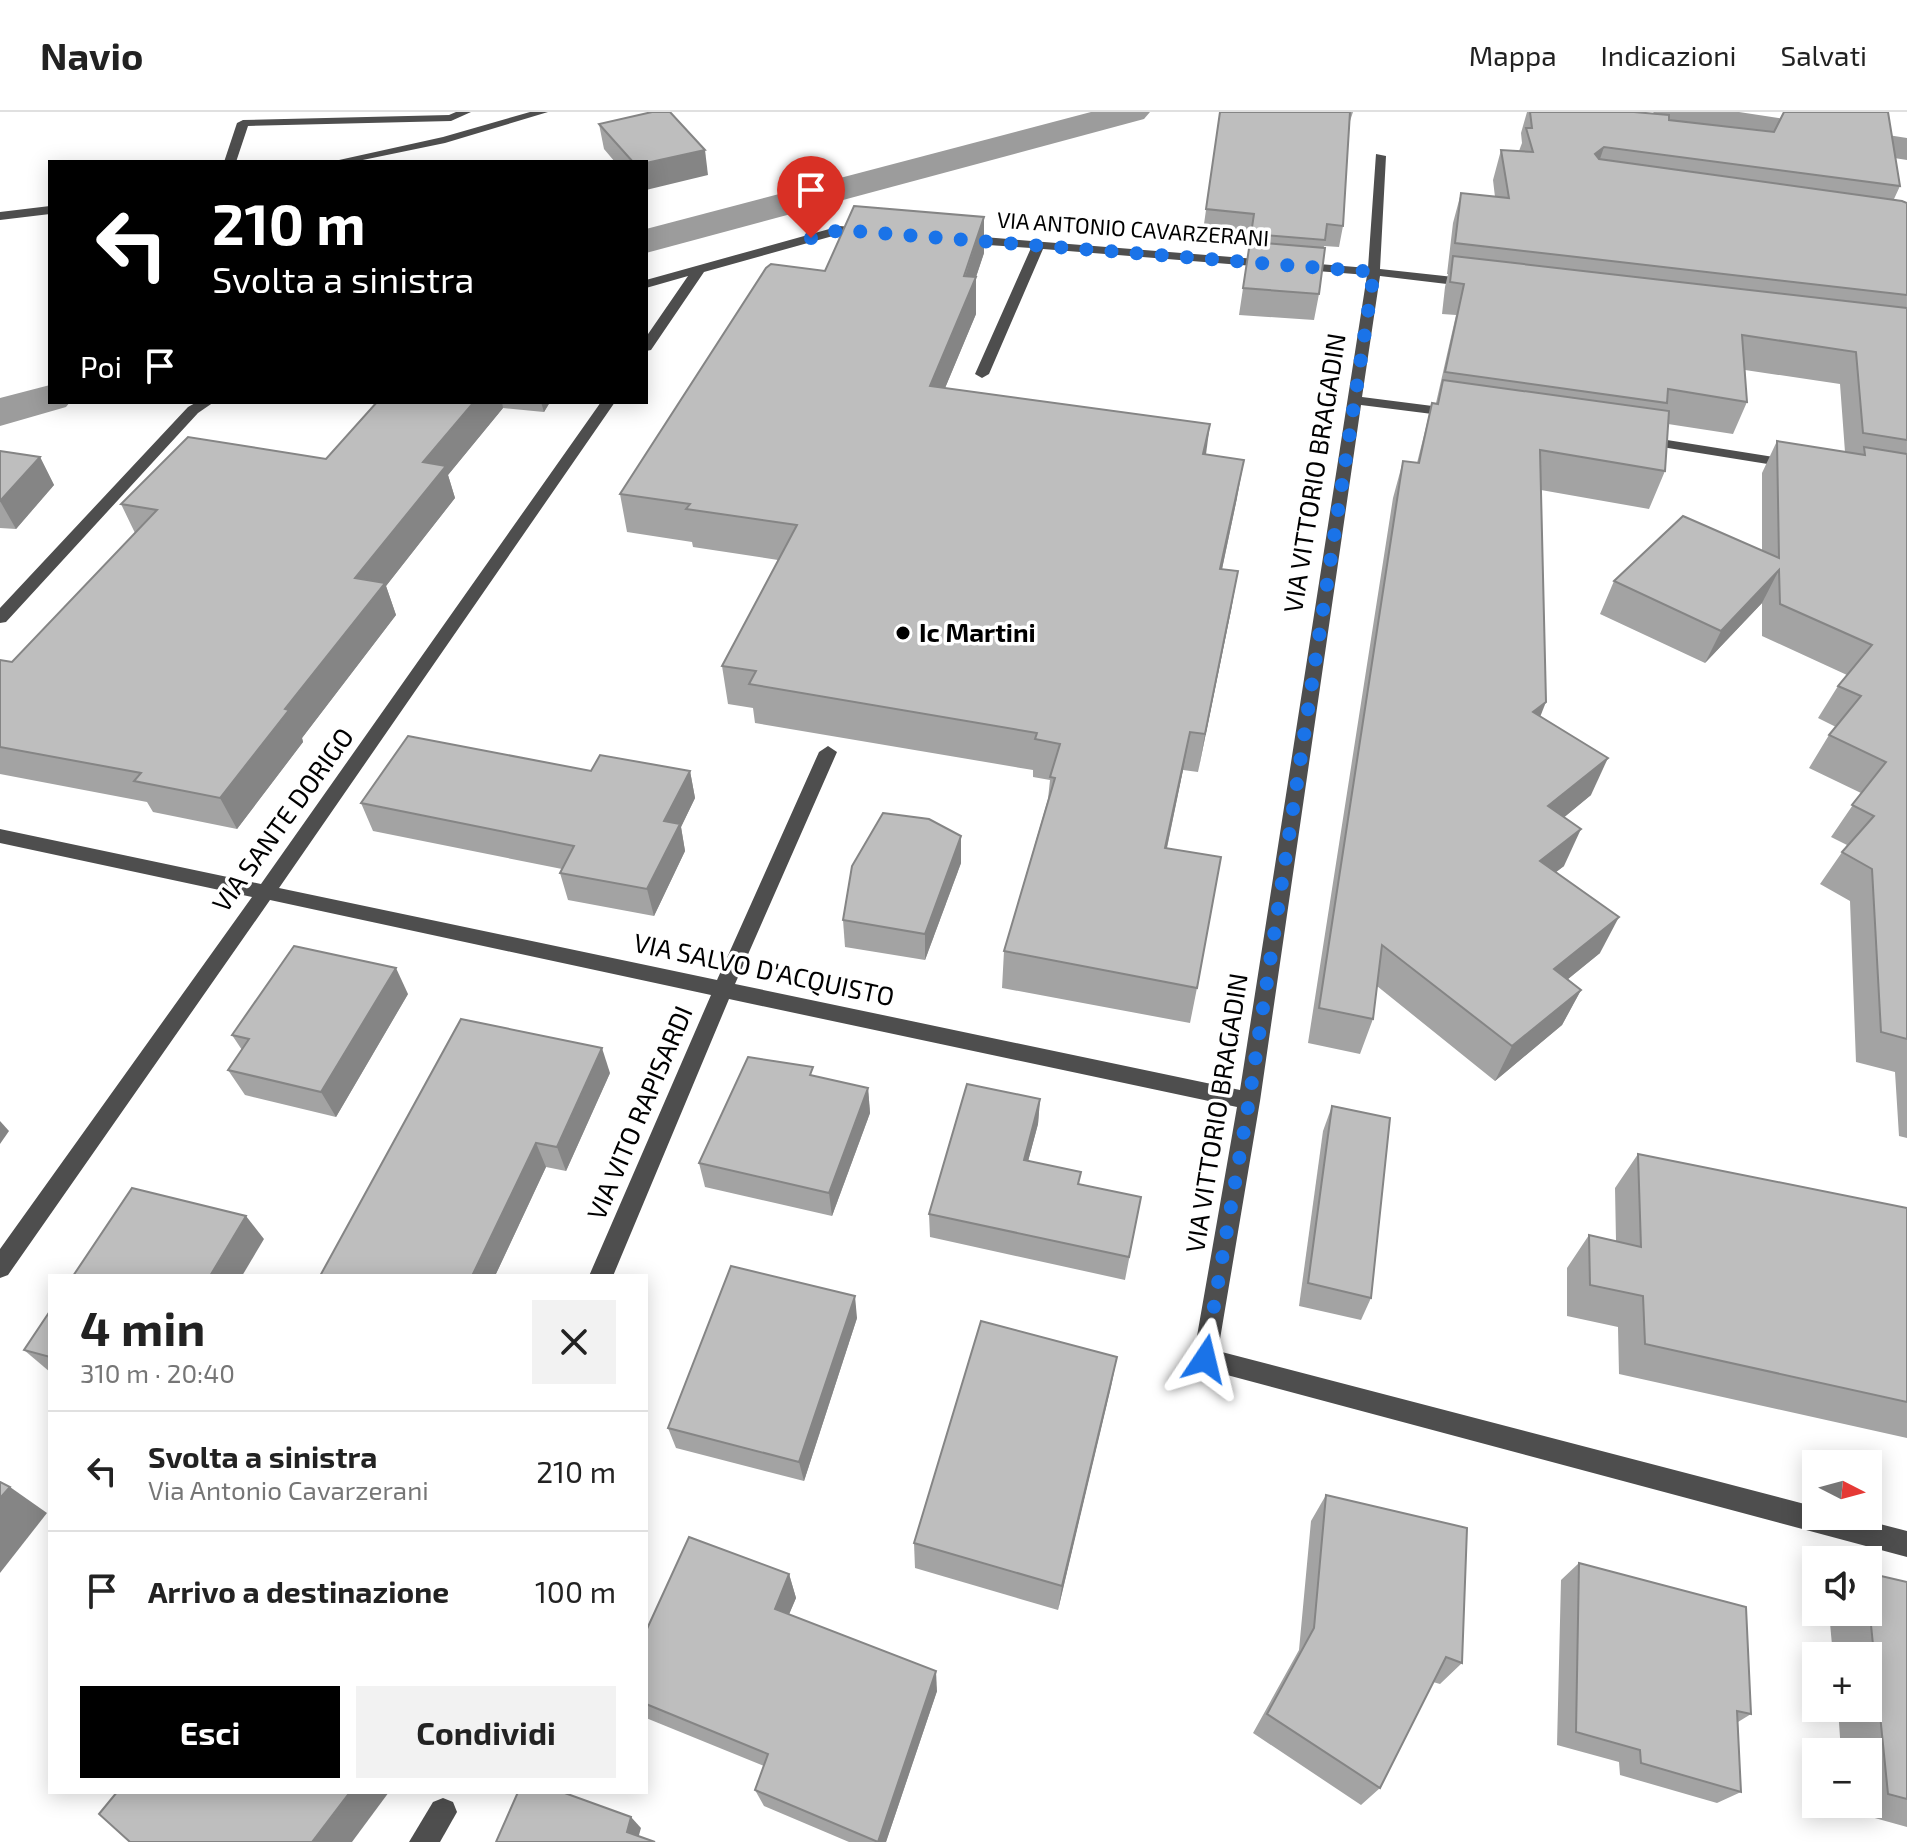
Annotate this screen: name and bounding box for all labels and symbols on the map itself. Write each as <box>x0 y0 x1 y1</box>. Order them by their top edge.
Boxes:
pin <box>777 156 845 238</box>
street label: VIA ANTONIO CAVARZERANI <box>996 206 1270 250</box>
street label: VIA VITTORIO BRAGADIN <box>1276 331 1351 615</box>
place label: Ic Martini <box>919 616 1036 647</box>
marker: Ic Martini <box>894 624 912 642</box>
street label: VIA SANTE DORIGO <box>205 721 359 917</box>
street label: VIA SALVO D'ACQUISTO <box>631 926 897 1011</box>
street label: VIA VITTORIO BRAGADIN <box>1178 971 1253 1255</box>
street label: VIA VITO RAPISARDI <box>580 1001 698 1224</box>
position arrow <box>1163 1317 1247 1401</box>
north arrow <box>1802 1450 1882 1530</box>

